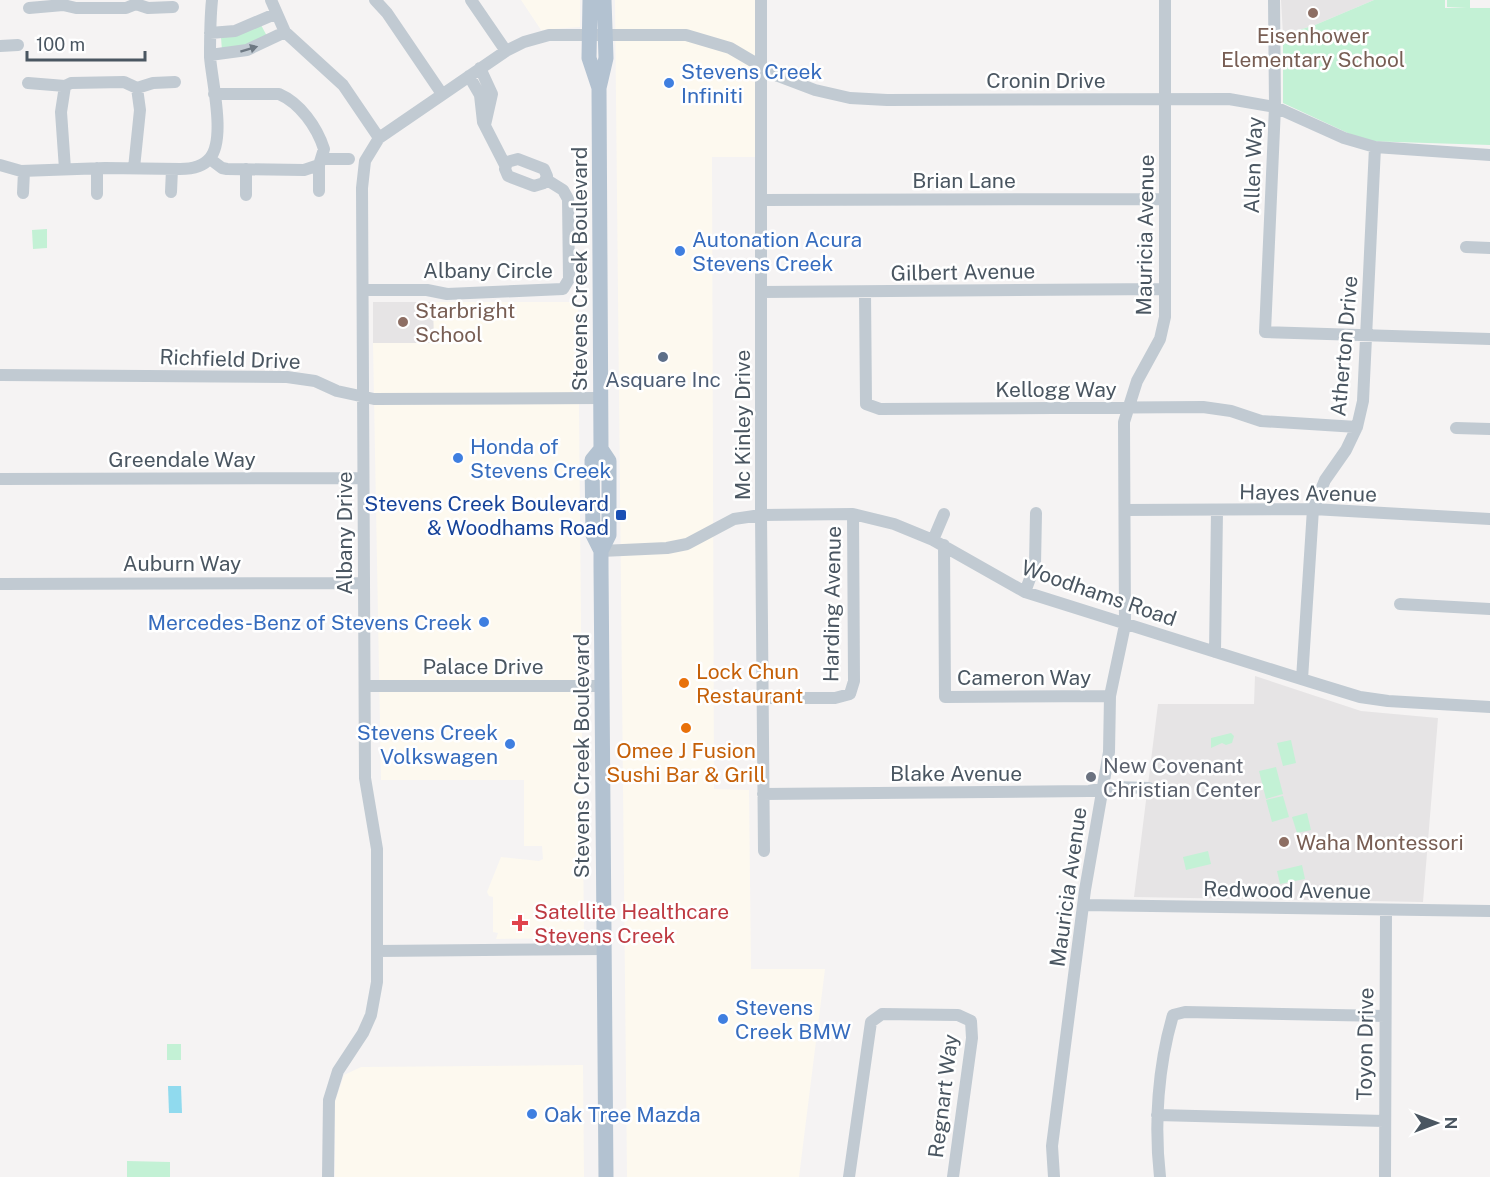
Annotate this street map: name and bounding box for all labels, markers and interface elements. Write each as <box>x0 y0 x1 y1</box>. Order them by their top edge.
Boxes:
marker: Eisenhower Elementary School <box>1306 6 1320 20</box>
place label: Eisenhower Elementary School <box>1221 23 1405 72</box>
scale bar <box>27 24 146 62</box>
text: 100 m <box>36 34 85 55</box>
one-way arrow <box>240 44 258 53</box>
place label: Stevens Creek Infiniti <box>681 59 822 108</box>
street label: Cronin Drive <box>986 68 1106 93</box>
marker: Stevens Creek Infiniti <box>662 76 676 90</box>
street label: Allen Way <box>1239 116 1267 214</box>
street label: Stevens Creek Boulevard <box>567 147 592 391</box>
street label: Mauricia Avenue <box>1131 154 1159 316</box>
street label: Brian Lane <box>912 168 1016 193</box>
place label: Autonation Acura Stevens Creek <box>692 227 862 276</box>
marker: Autonation Acura Stevens Creek <box>673 244 687 258</box>
street label: Albany Circle <box>423 258 553 283</box>
street label: Gilbert Avenue <box>890 258 1036 286</box>
street label: Atherton Drive <box>1325 275 1363 417</box>
place label: Starbright School <box>415 298 515 347</box>
marker: Starbright School <box>396 315 410 329</box>
street label: Richfield Drive <box>159 344 301 374</box>
marker: Asquare Inc <box>656 350 670 364</box>
street label: Mc Kinley Drive <box>730 350 755 500</box>
place label: Asquare Inc <box>605 367 721 392</box>
street label: Kellogg Way <box>995 377 1117 402</box>
place label: Honda of Stevens Creek <box>470 434 611 483</box>
street label: Greendale Way <box>108 447 256 472</box>
marker: Honda of Stevens Creek <box>451 451 465 465</box>
street label: Albany Drive <box>332 471 357 595</box>
street label: Hayes Avenue <box>1239 479 1377 507</box>
place label: Stevens Creek Boulevard & Woodhams Road <box>364 491 609 540</box>
marker: Stevens Creek Boulevard & Woodhams Road <box>614 508 628 522</box>
street label: Harding Avenue <box>818 526 846 682</box>
street label: Auburn Way <box>123 551 241 576</box>
street label: Woodhams Road <box>1018 555 1180 631</box>
place label: Mercedes-Benz of Stevens Creek <box>148 610 472 635</box>
marker: Mercedes-Benz of Stevens Creek <box>477 615 491 629</box>
street label: Stevens Creek Boulevard <box>569 634 594 878</box>
street label: Palace Drive <box>422 654 544 679</box>
place label: Lock Chun Restaurant <box>696 659 803 708</box>
street label: Cameron Way <box>957 665 1091 690</box>
marker: Lock Chun Restaurant <box>677 676 691 690</box>
place label: Stevens Creek Volkswagen <box>357 720 498 769</box>
marker: Omee J Fusion Sushi Bar & Grill <box>679 721 693 735</box>
marker: Stevens Creek Volkswagen <box>503 737 517 751</box>
place label: Omee J Fusion Sushi Bar & Grill <box>606 738 766 787</box>
place label: New Covenant Christian Center <box>1103 753 1262 802</box>
street label: Blake Avenue <box>890 761 1022 786</box>
marker: New Covenant Christian Center <box>1084 770 1098 784</box>
street label: Mauricia Avenue <box>1044 805 1092 969</box>
place label: Waha Montessori <box>1296 830 1464 855</box>
marker: Waha Montessori <box>1277 835 1291 849</box>
street label: Redwood Avenue <box>1203 876 1371 904</box>
place label: Satellite Healthcare Stevens Creek <box>534 899 729 948</box>
marker: Satellite Healthcare Stevens Creek <box>511 914 529 932</box>
street label: Toyon Drive <box>1352 987 1378 1101</box>
place label: Stevens Creek BMW <box>735 995 851 1044</box>
marker: Stevens Creek BMW <box>716 1012 730 1026</box>
street label: Regnart Way <box>923 1033 963 1159</box>
north arrow <box>1406 1093 1466 1153</box>
place label: Oak Tree Mazda <box>544 1102 701 1127</box>
marker: Oak Tree Mazda <box>525 1107 539 1121</box>
text: N <box>1441 1117 1460 1129</box>

